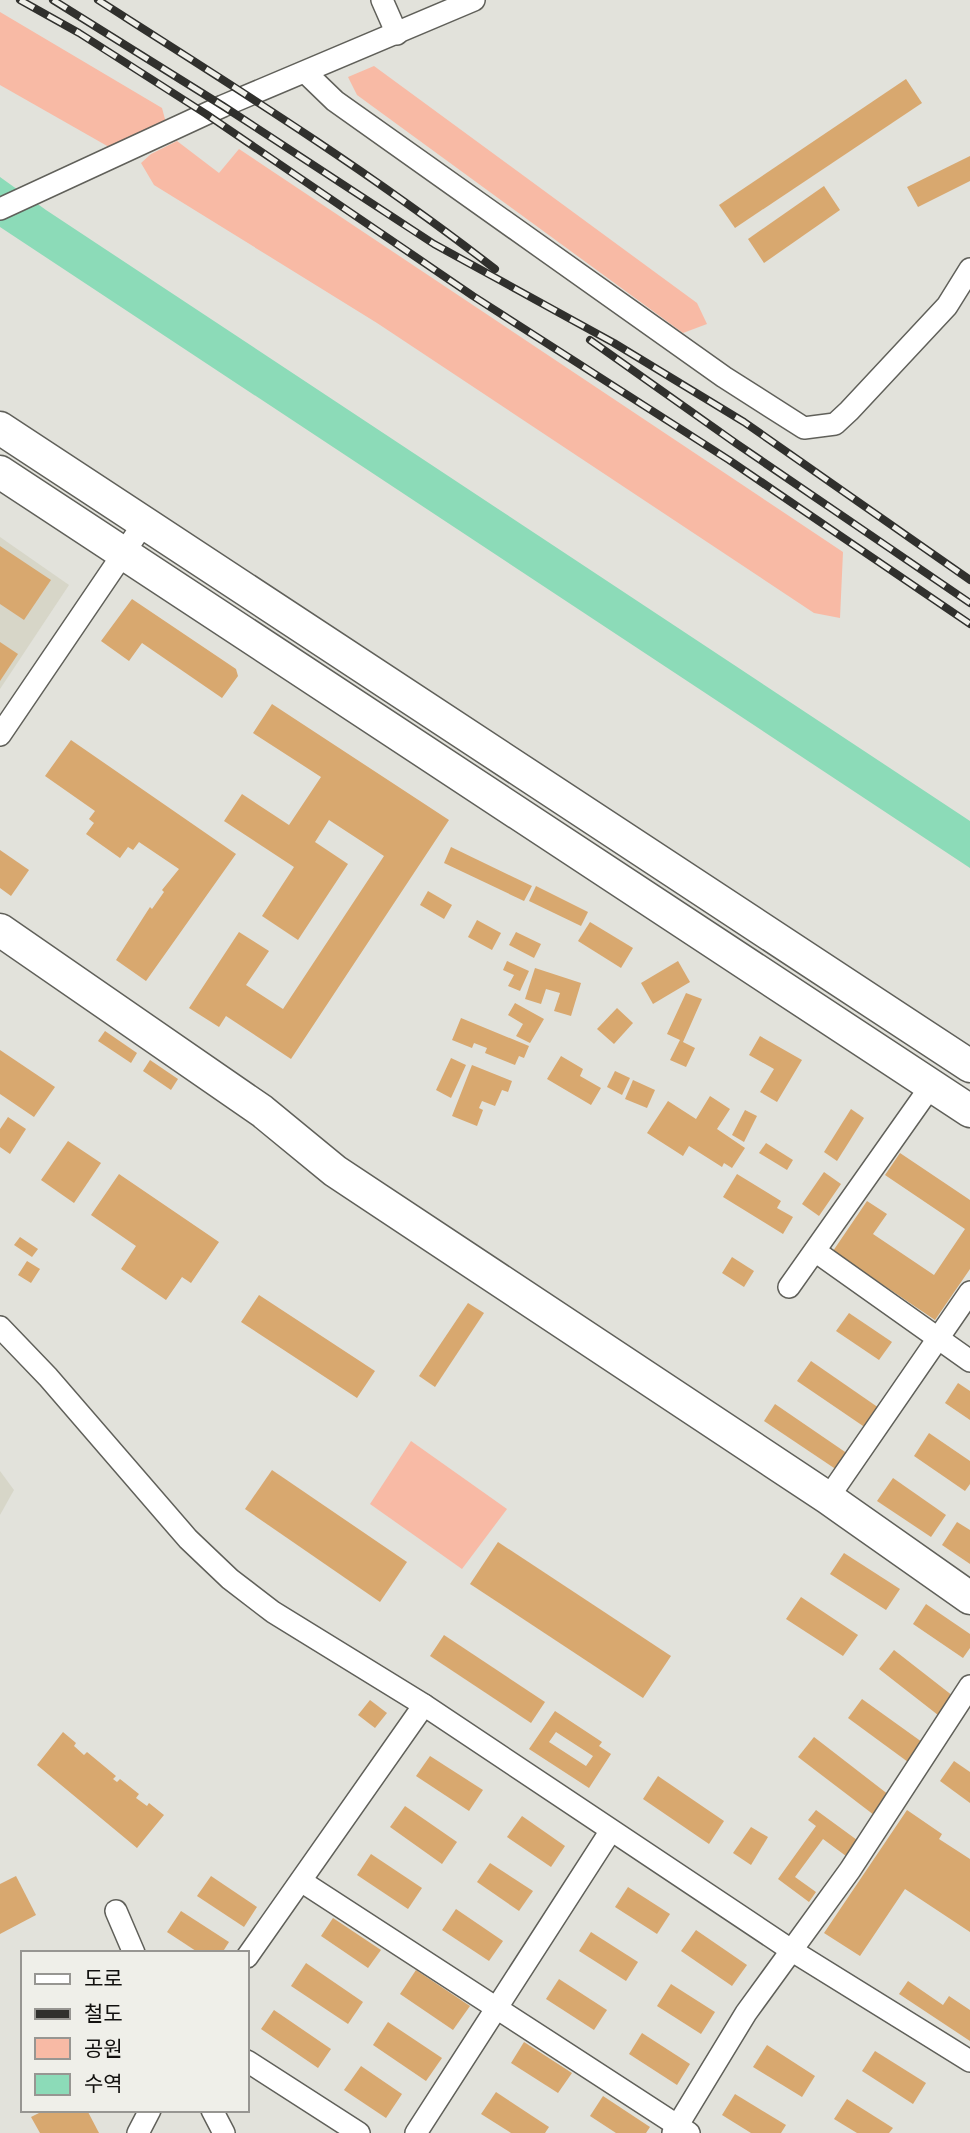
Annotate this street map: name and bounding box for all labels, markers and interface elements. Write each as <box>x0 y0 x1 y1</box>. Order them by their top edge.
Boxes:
legend <box>21 1951 248 2112</box>
text: 도로 <box>84 1967 123 1992</box>
text: 철도 <box>84 2002 123 2027</box>
text: 공원 <box>84 2037 123 2062</box>
text: 수역 <box>84 2072 123 2097</box>

